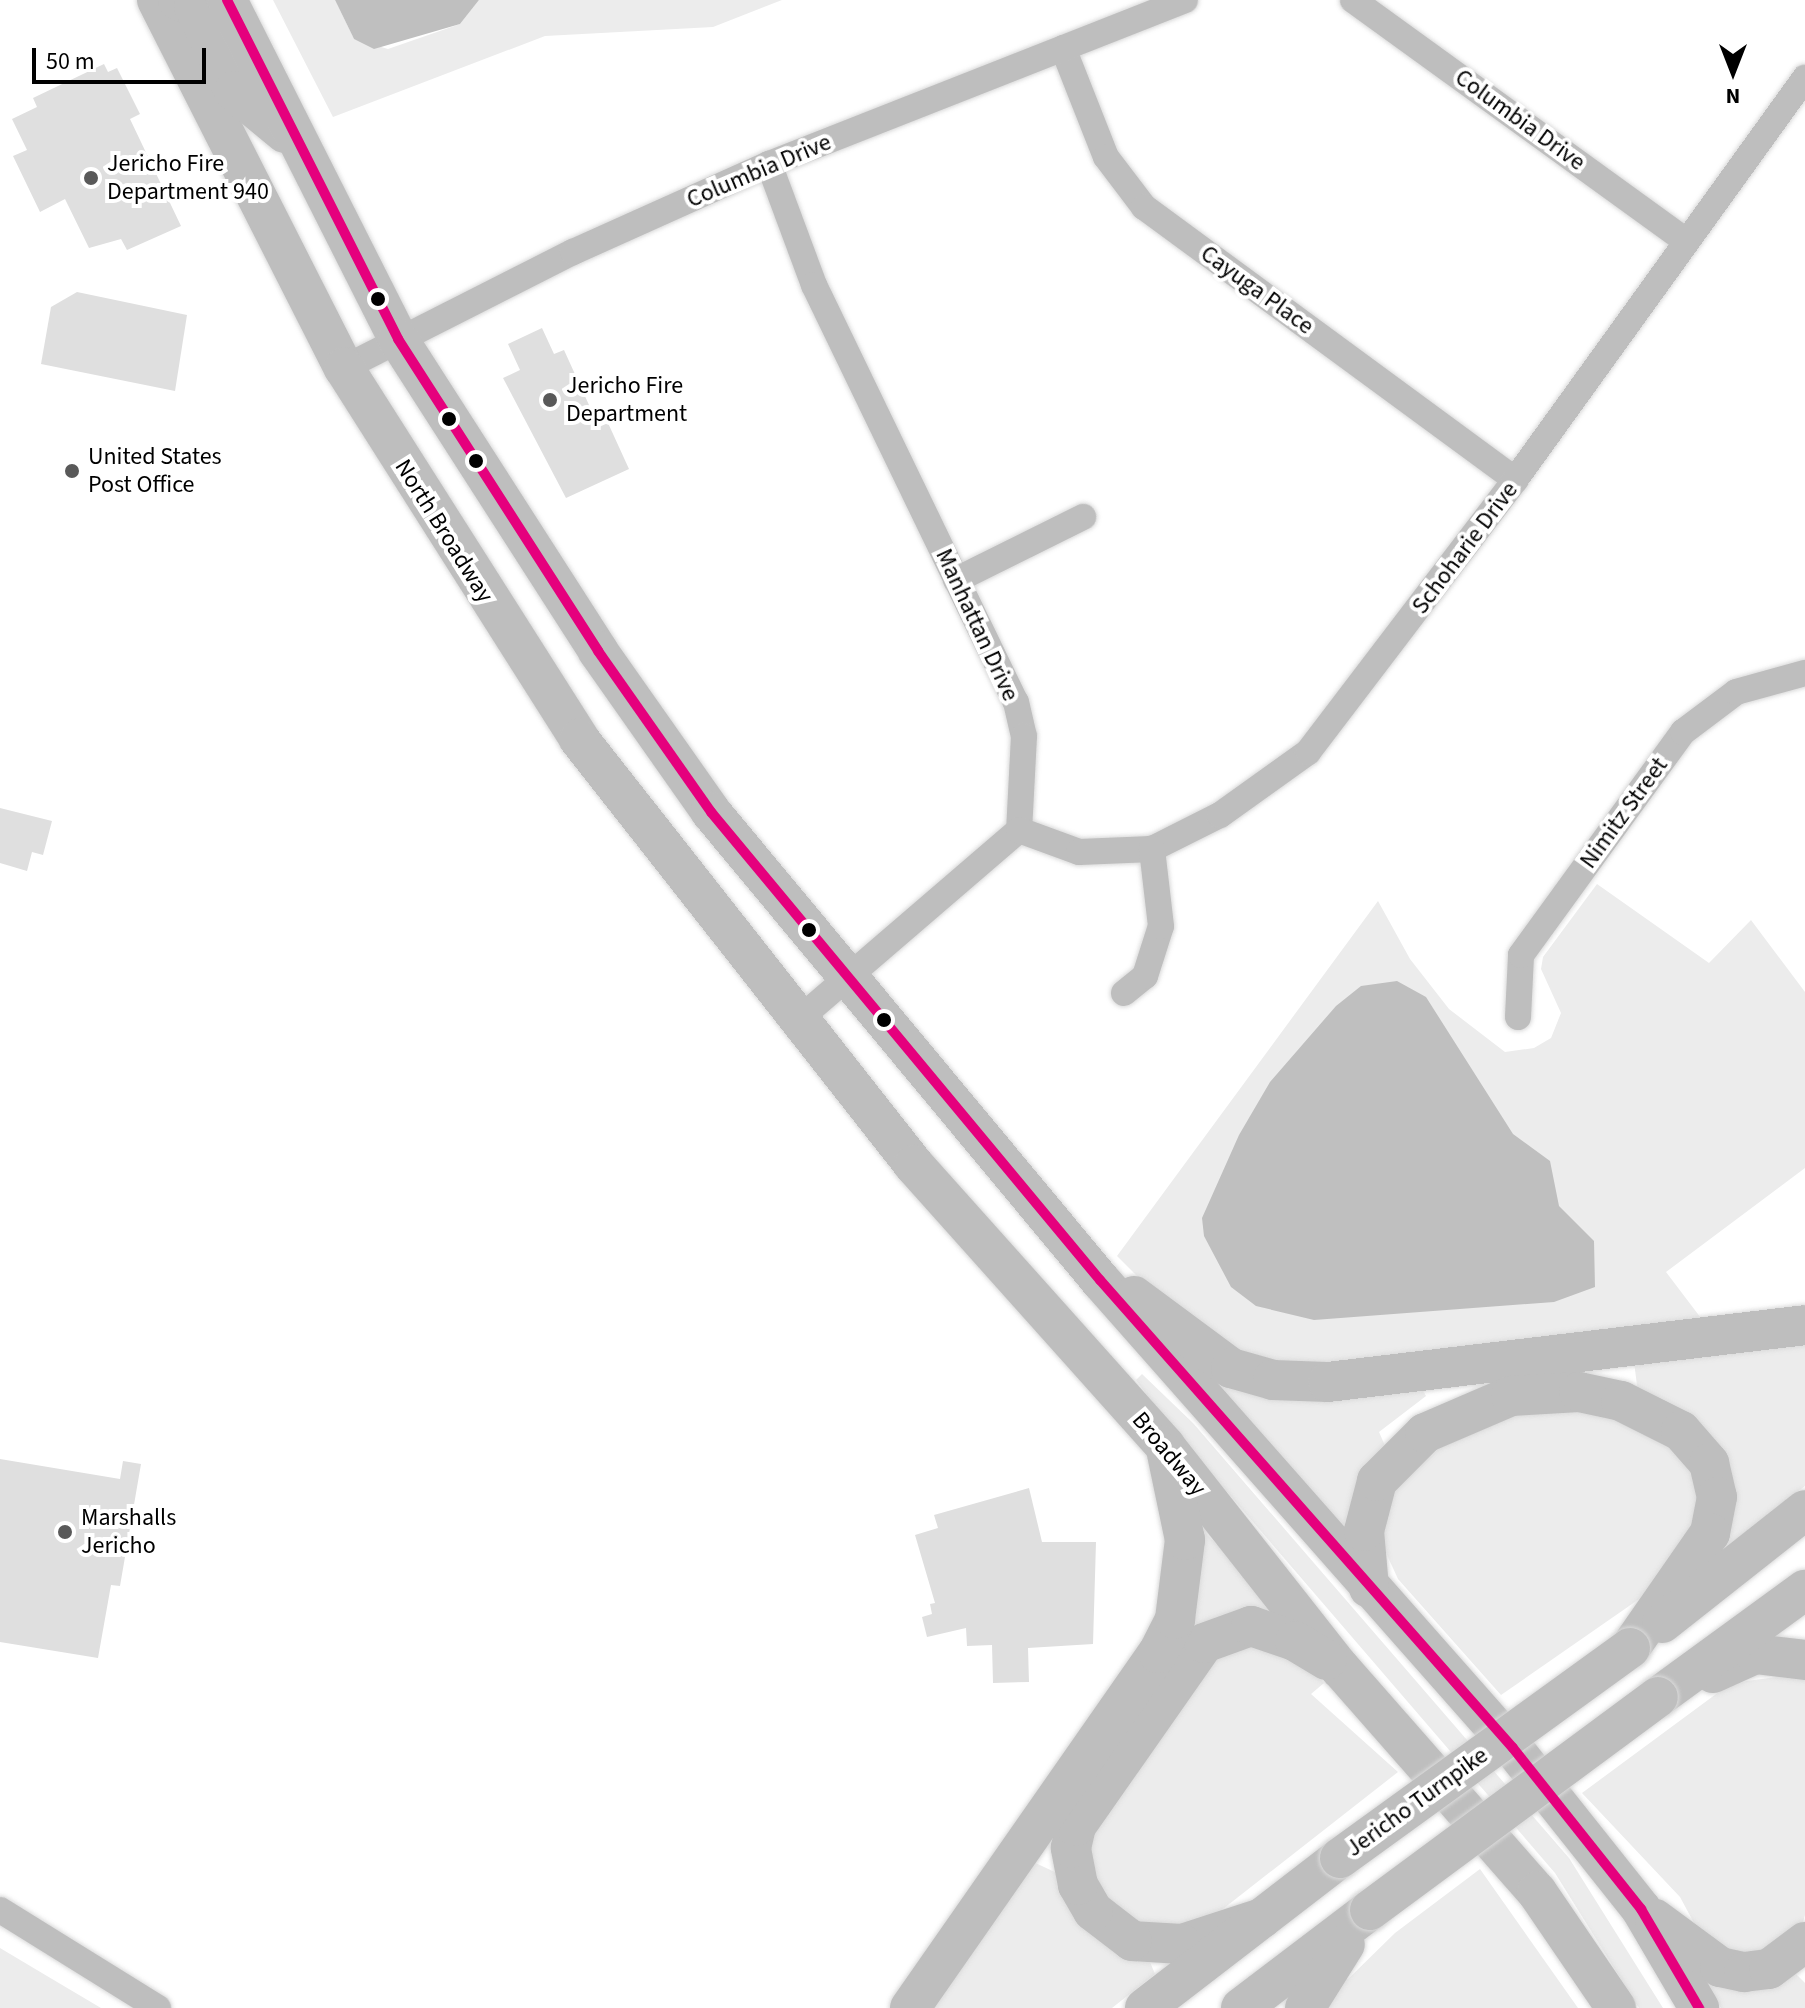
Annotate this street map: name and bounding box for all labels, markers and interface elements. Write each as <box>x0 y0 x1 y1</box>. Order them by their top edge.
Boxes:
scale bar <box>36 32 210 82</box>
north arrow <box>1693 32 1773 112</box>
text: 50 m <box>46 44 95 79</box>
street label: Columbia Drive <box>1449 63 1591 177</box>
text: N <box>1726 80 1740 112</box>
street label: Columbia Drive <box>683 128 835 214</box>
place label: Jericho Fire Department 940 <box>107 150 269 206</box>
marker: Jericho Fire Department 940 <box>82 169 100 187</box>
street label: Cayuga Place <box>1195 239 1319 341</box>
unlabelled marker <box>370 291 386 307</box>
place label: Jericho Fire Department <box>566 372 687 428</box>
marker: Jericho Fire Department <box>541 391 559 409</box>
unlabelled marker <box>441 411 457 427</box>
place label: United States Post Office <box>88 443 222 499</box>
unlabelled marker <box>468 453 484 469</box>
street label: North Broadway <box>388 454 500 608</box>
marker: United States Post Office <box>63 462 81 480</box>
street label: Schoharie Drive <box>1406 476 1524 620</box>
street label: Manhattan Drive <box>929 544 1025 706</box>
street label: Nimitz Street <box>1574 752 1674 874</box>
unlabelled marker <box>801 922 817 938</box>
unlabelled marker <box>876 1012 892 1028</box>
street label: Broadway <box>1126 1406 1212 1502</box>
place label: Marshalls Jericho <box>81 1504 176 1560</box>
marker: Marshalls Jericho <box>56 1523 74 1541</box>
street label: Jericho Turnpike <box>1340 1741 1494 1863</box>

